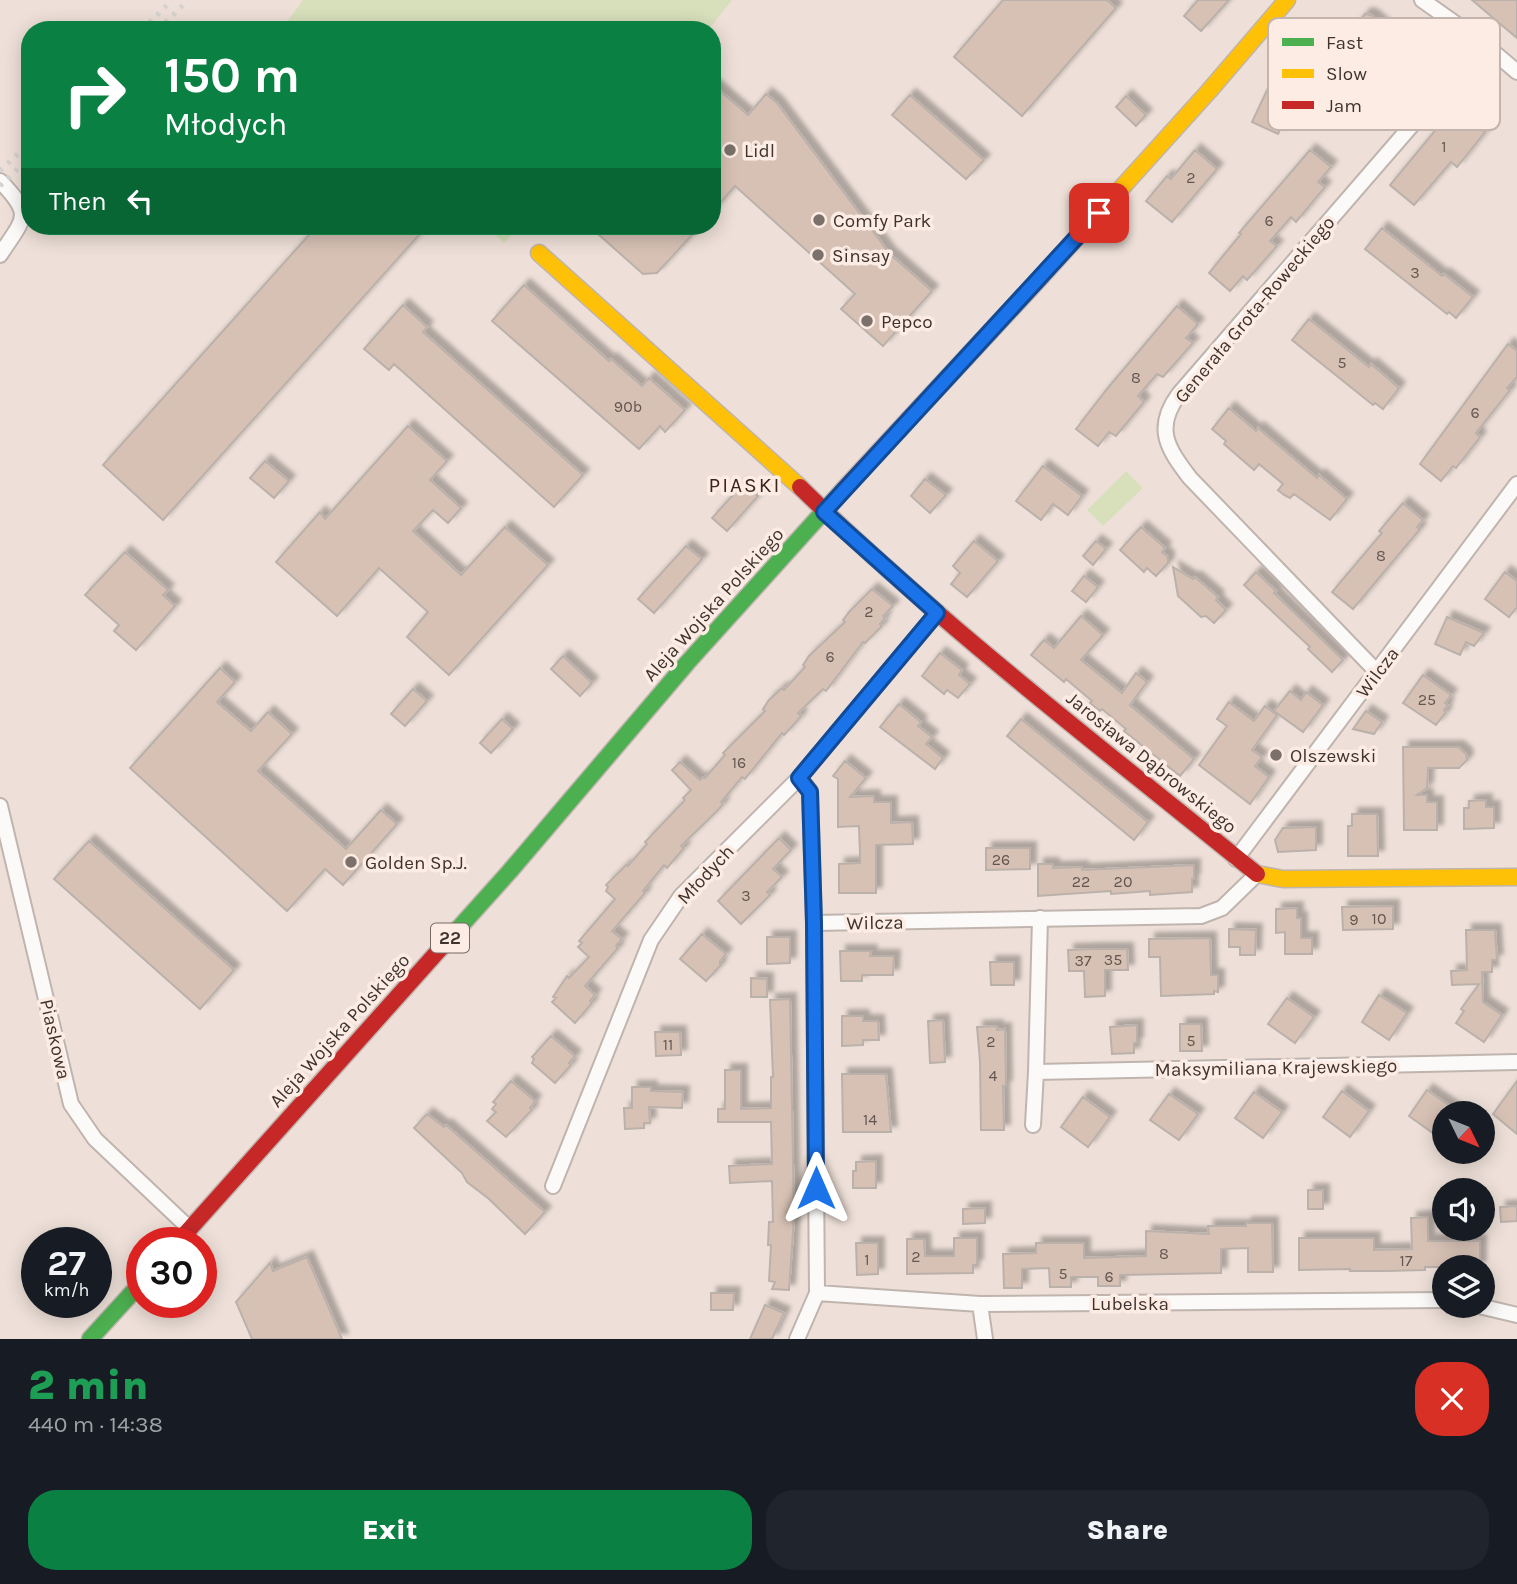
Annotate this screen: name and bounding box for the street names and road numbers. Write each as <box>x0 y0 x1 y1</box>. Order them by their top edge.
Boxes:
street label: Generała Grota-Roweckiego <box>1170 212 1339 408</box>
street label: Aleja Wojska Polskiego <box>639 523 788 686</box>
street label: Wilcza <box>1352 643 1404 702</box>
street label: Jarosława Dąbrowskiego <box>1062 687 1241 838</box>
street label: Młodych <box>673 840 739 909</box>
street label: Wilcza <box>846 912 904 934</box>
road number: 22 <box>431 923 469 953</box>
street label: Aleja Wojska Polskiego <box>265 949 414 1112</box>
street label: Piaskowa <box>35 997 75 1082</box>
street label: Maksymiliana Krajewskiego <box>1155 1055 1397 1081</box>
street label: Lubelska <box>1091 1293 1169 1315</box>

